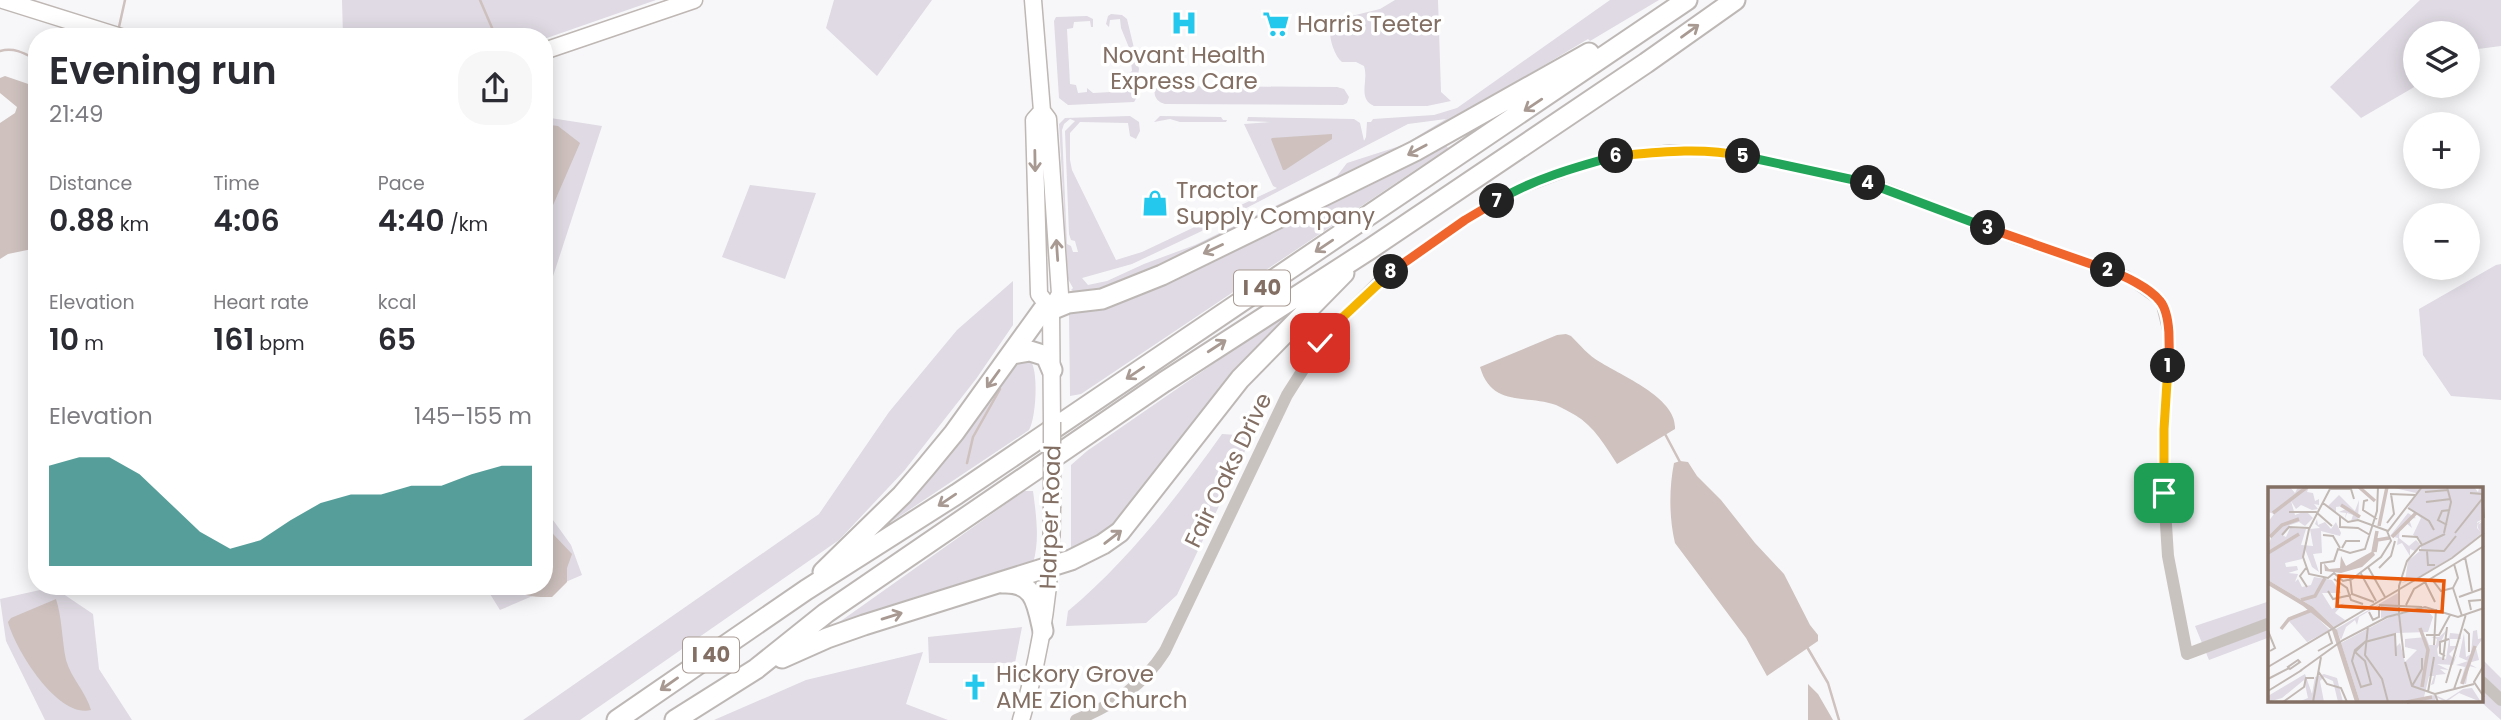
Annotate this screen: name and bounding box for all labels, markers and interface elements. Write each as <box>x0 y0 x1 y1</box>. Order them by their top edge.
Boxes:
hospital icon: Novant Health Express Care <box>1169 8 1199 38</box>
place label: Harris Teeter <box>1297 8 1442 40</box>
supermarket icon: Harris Teeter <box>1261 9 1291 39</box>
map controls <box>2403 21 2480 280</box>
button: layers <box>2403 21 2480 98</box>
one-way arrow <box>1680 23 1699 38</box>
place label: Novant Health Express Care <box>1102 39 1266 97</box>
text: Evening run <box>49 44 277 97</box>
button: share <box>458 51 532 125</box>
text: 21:49 <box>49 98 103 130</box>
one-way arrow <box>1524 98 1543 112</box>
button: + <box>2403 112 2480 189</box>
pin: 6 <box>1598 138 1634 174</box>
pin: 5 <box>1726 138 1760 174</box>
text: 6 <box>1609 142 1622 169</box>
text: 5 <box>1736 142 1749 169</box>
one-way arrow <box>1407 144 1428 157</box>
one-way arrow <box>1028 149 1042 172</box>
pin: 4 <box>1850 166 1885 200</box>
text: 4 <box>1861 169 1874 196</box>
text: Distance <box>49 170 132 197</box>
text: Time <box>213 170 260 197</box>
text: Pace <box>378 170 425 197</box>
place label: Tractor Supply Company <box>1176 174 1375 232</box>
pin: 7 <box>1480 184 1514 218</box>
text: 7 <box>1491 187 1502 214</box>
shop icon: Tractor Supply Company <box>1140 188 1170 218</box>
text: 0.88 <box>49 199 115 242</box>
text: 4:06 <box>213 199 280 242</box>
text: 4:40 <box>378 199 445 242</box>
button: − <box>2403 203 2480 280</box>
pin: 3 <box>1970 210 2006 246</box>
text: km <box>115 211 149 238</box>
text: /km <box>445 211 488 238</box>
text: 3 <box>1982 214 1993 241</box>
one-way arrow <box>1050 239 1063 261</box>
one-way arrow <box>1315 239 1334 253</box>
one-way arrow <box>1203 243 1224 256</box>
pin: 2 <box>2090 252 2126 288</box>
pin: 8 <box>1374 254 1408 290</box>
text: 2 <box>2102 256 2113 283</box>
text: 8 <box>1384 258 1397 285</box>
road number: I 40 <box>1234 270 1290 306</box>
text: Elevation <box>49 289 135 316</box>
text: Heart rate <box>213 289 309 316</box>
text: kcal <box>378 289 417 316</box>
pin <box>1290 313 1350 373</box>
text: 10 <box>49 318 79 361</box>
text: 161 <box>213 318 254 361</box>
text: 65 <box>378 318 416 361</box>
icon: check <box>1301 324 1339 362</box>
text: m <box>79 330 104 357</box>
text: bpm <box>254 330 305 357</box>
one-way arrow <box>1207 339 1226 354</box>
pin: 1 <box>2150 348 2186 384</box>
text: 1 <box>2164 352 2171 379</box>
one-way arrow <box>1126 365 1145 380</box>
one-way arrow <box>986 369 1000 388</box>
street label: Fair Oaks Drive <box>1177 387 1279 553</box>
text: Elevation <box>49 400 153 432</box>
text: 145–155 m <box>414 400 532 432</box>
street label: Harper Road <box>1031 444 1069 590</box>
pin <box>2134 463 2194 523</box>
icon: arrive <box>2145 474 2183 512</box>
inset map <box>2268 487 2484 702</box>
one-way arrow <box>938 493 957 508</box>
one-way arrow <box>1103 529 1121 544</box>
one-way arrow <box>881 609 903 622</box>
road number: I 40 <box>683 638 739 672</box>
place label: Hickory Grove AME Zion Church <box>996 658 1187 716</box>
church icon: Hickory Grove AME Zion Church <box>960 672 990 702</box>
one-way arrow <box>660 677 679 691</box>

